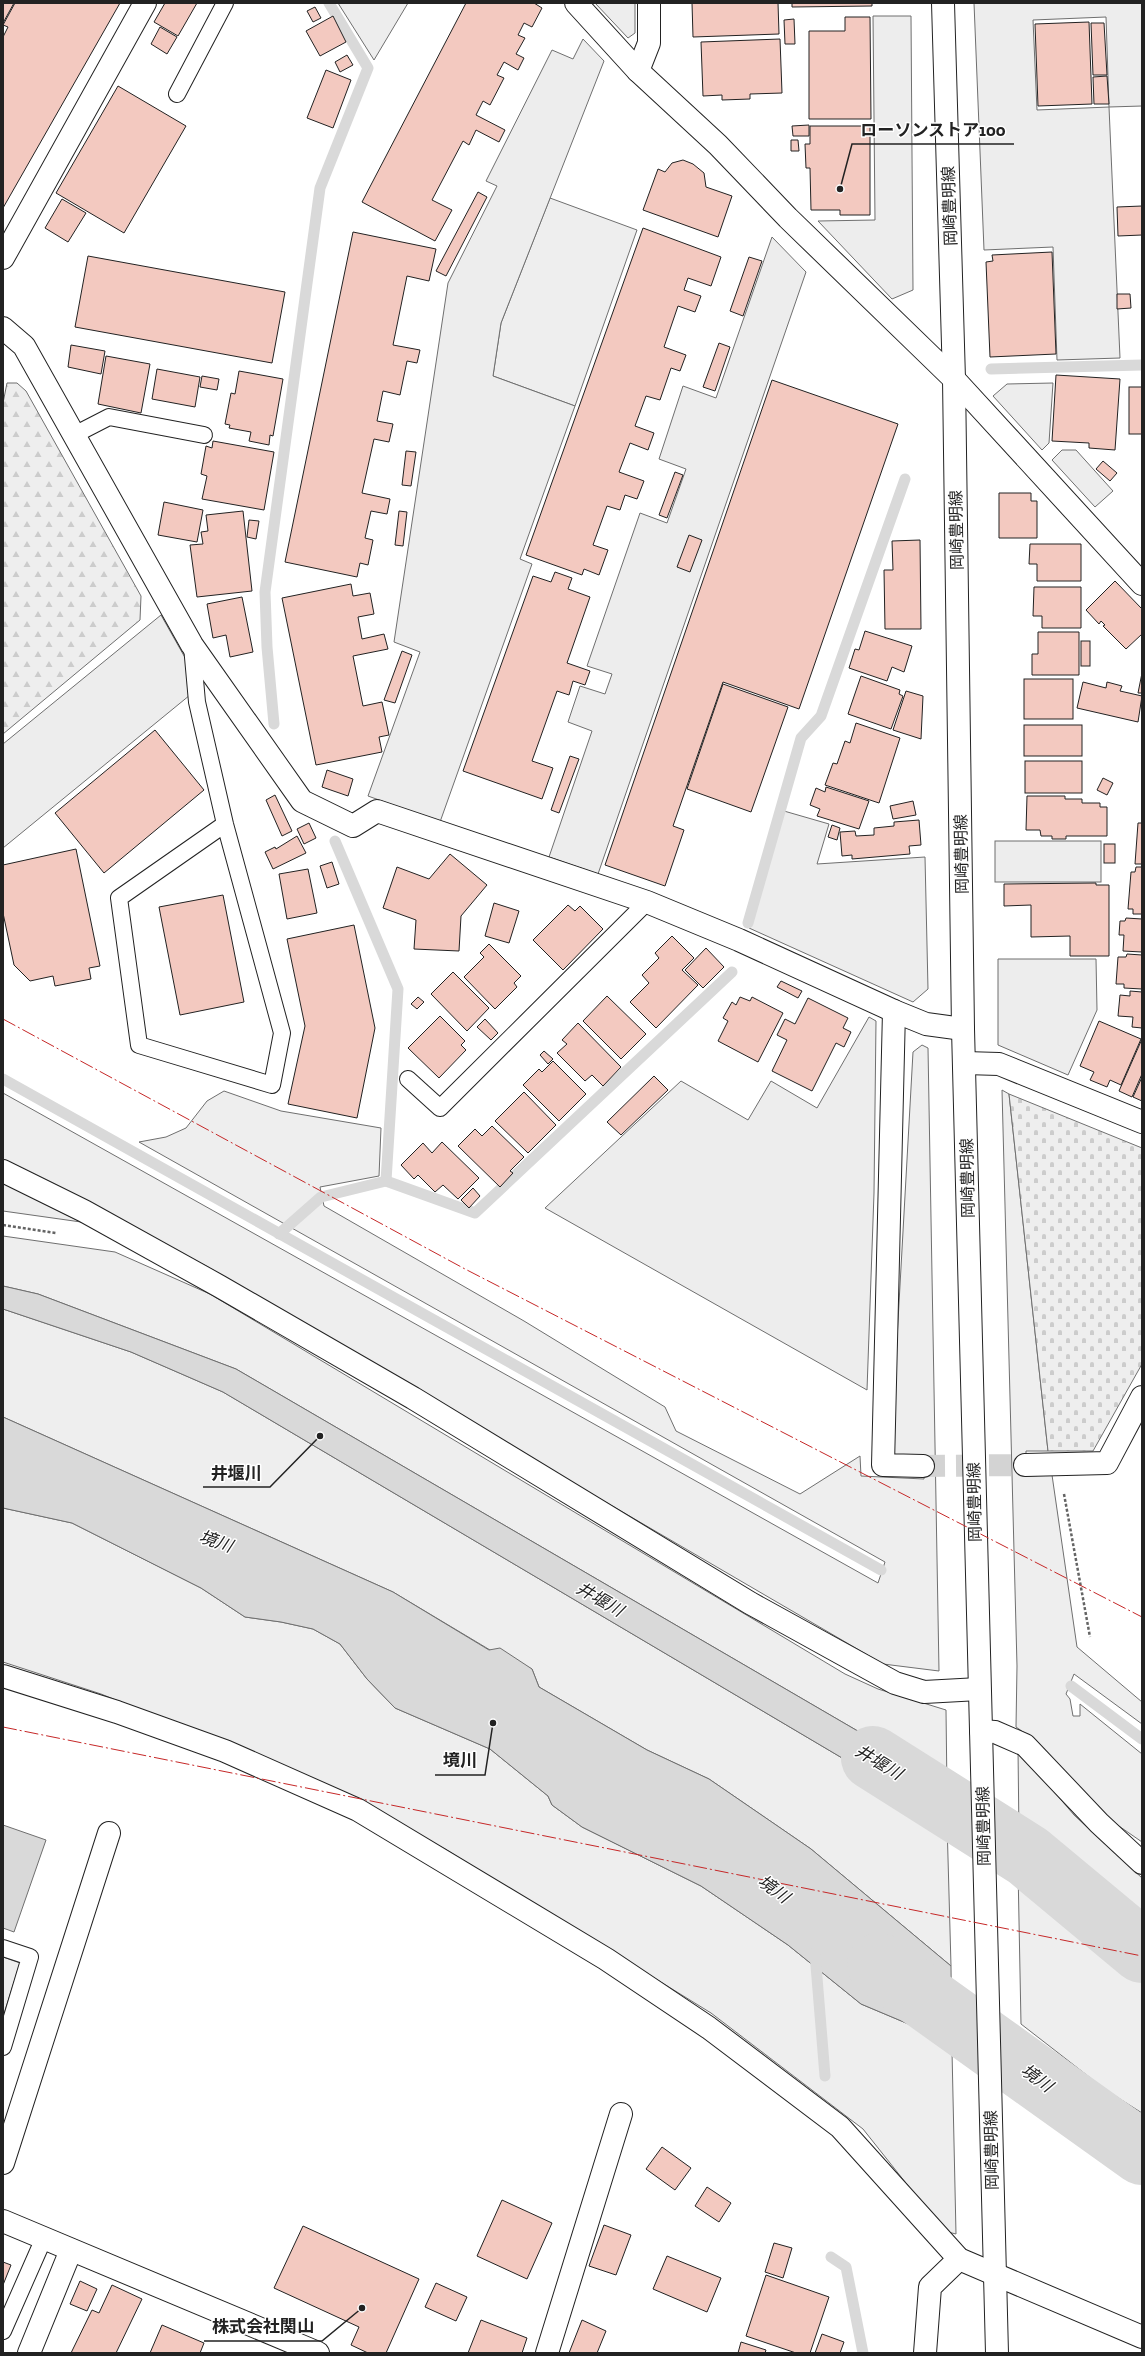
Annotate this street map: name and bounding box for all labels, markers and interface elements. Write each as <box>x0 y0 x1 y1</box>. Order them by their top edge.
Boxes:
callout: ローソンストア100 <box>852 115 1014 144</box>
text: ローソンストア100 <box>860 120 1006 140</box>
street label: 岡崎豊明線 <box>939 166 960 246</box>
street label: 岡崎豊明線 <box>946 490 967 570</box>
street label: 岡崎豊明線 <box>951 814 972 894</box>
street label: 岡崎豊明線 <box>957 1138 978 1218</box>
callout: 井堰川 <box>203 1458 270 1487</box>
street label: 岡崎豊明線 <box>964 1462 985 1542</box>
text: 井堰川 <box>211 1463 262 1483</box>
water label: 境川 <box>197 1526 237 1557</box>
water label: 井堰川 <box>573 1578 629 1621</box>
water label: 井堰川 <box>852 1740 908 1785</box>
callout: 境川 <box>435 1746 485 1775</box>
text: 境川 <box>443 1750 477 1770</box>
street label: 岡崎豊明線 <box>973 1786 994 1866</box>
water label: 境川 <box>754 1871 795 1908</box>
water label: 境川 <box>1017 2060 1058 2097</box>
street label: 岡崎豊明線 <box>981 2110 1002 2190</box>
callout: 株式会社関山 <box>204 2312 322 2341</box>
text: 株式会社関山 <box>212 2316 314 2336</box>

